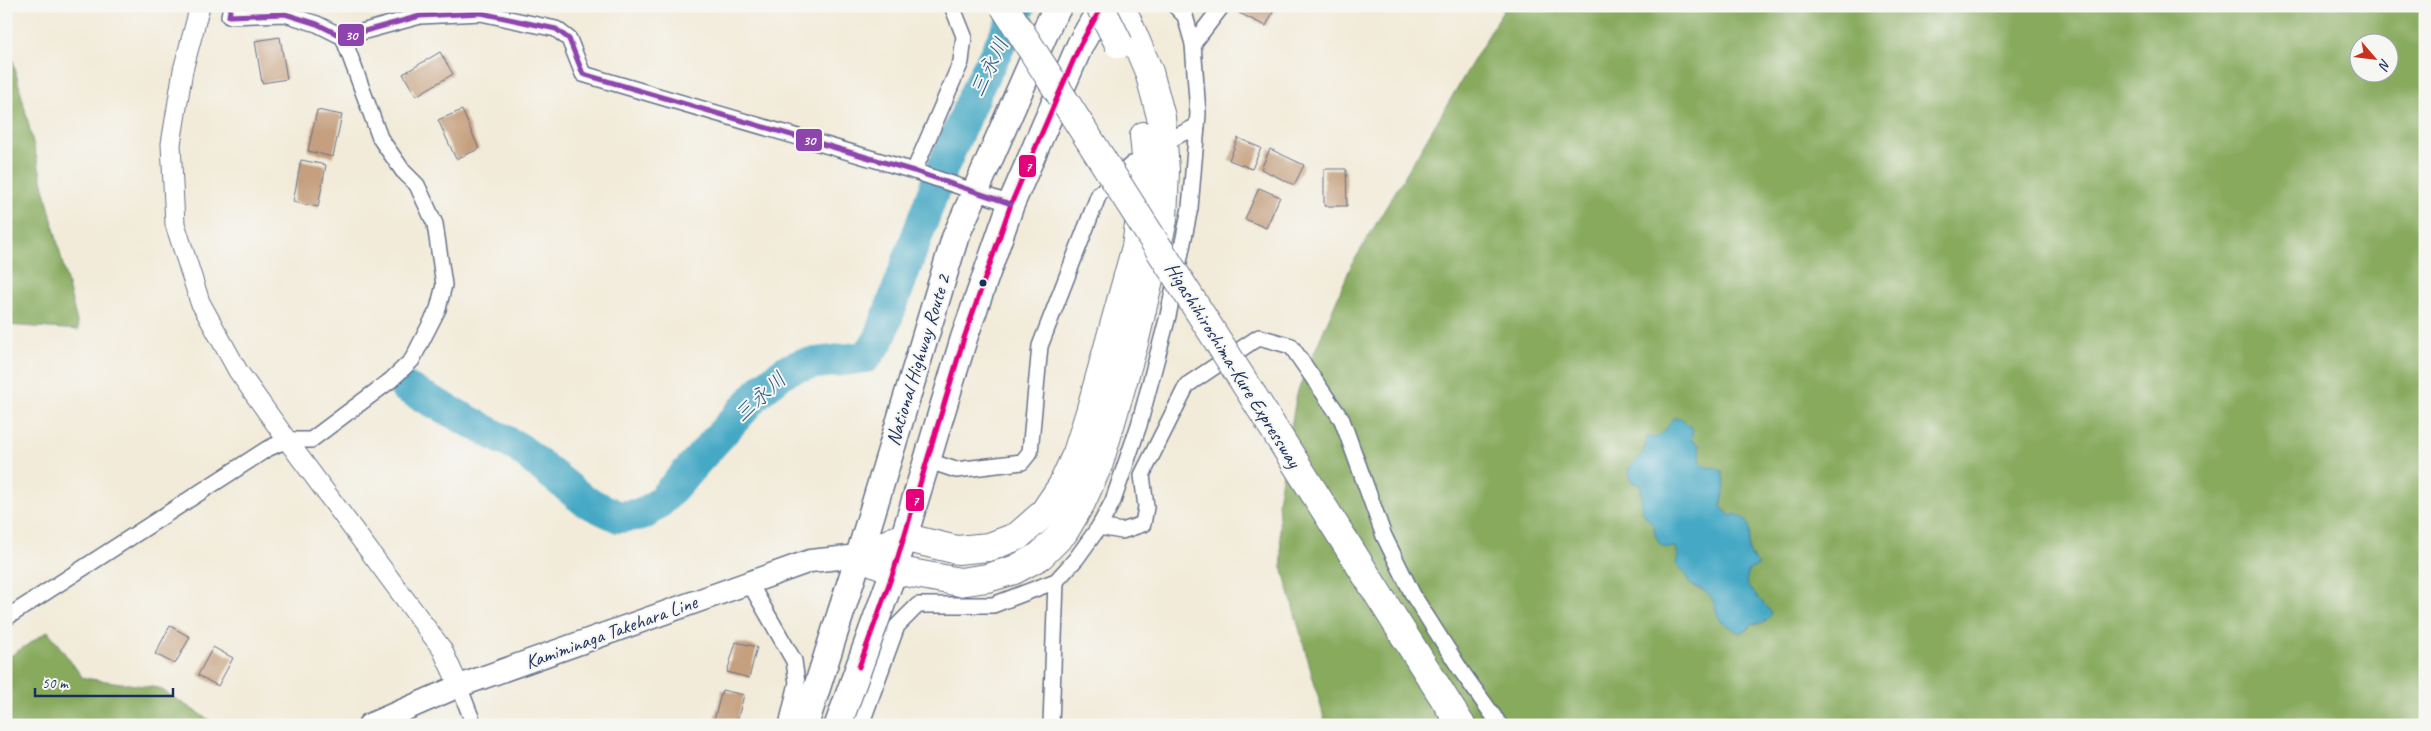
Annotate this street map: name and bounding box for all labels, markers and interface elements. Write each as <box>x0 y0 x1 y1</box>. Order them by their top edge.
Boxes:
line badge: 30 <box>337 23 365 47</box>
text: 30 <box>345 27 359 44</box>
north arrow <box>2348 32 2398 82</box>
water label: 三永川 <box>964 33 1014 101</box>
text: N <box>2374 56 2395 74</box>
line badge: 30 <box>795 128 823 152</box>
text: 30 <box>803 132 817 149</box>
line badge: 7 <box>1018 154 1037 178</box>
text: 7 <box>1025 158 1033 175</box>
street label: Higashihiroshima-Kure Expressway <box>1159 258 1307 473</box>
street label: National Highway Route 2 <box>880 270 956 449</box>
unlabelled marker <box>978 278 988 288</box>
water label: 三永川 <box>728 366 792 428</box>
line badge: 7 <box>905 488 925 512</box>
text: 7 <box>912 492 920 509</box>
street label: Kamiminaga Takehara Line <box>522 589 702 675</box>
scale bar <box>35 666 172 698</box>
text: 50 m <box>42 674 69 693</box>

